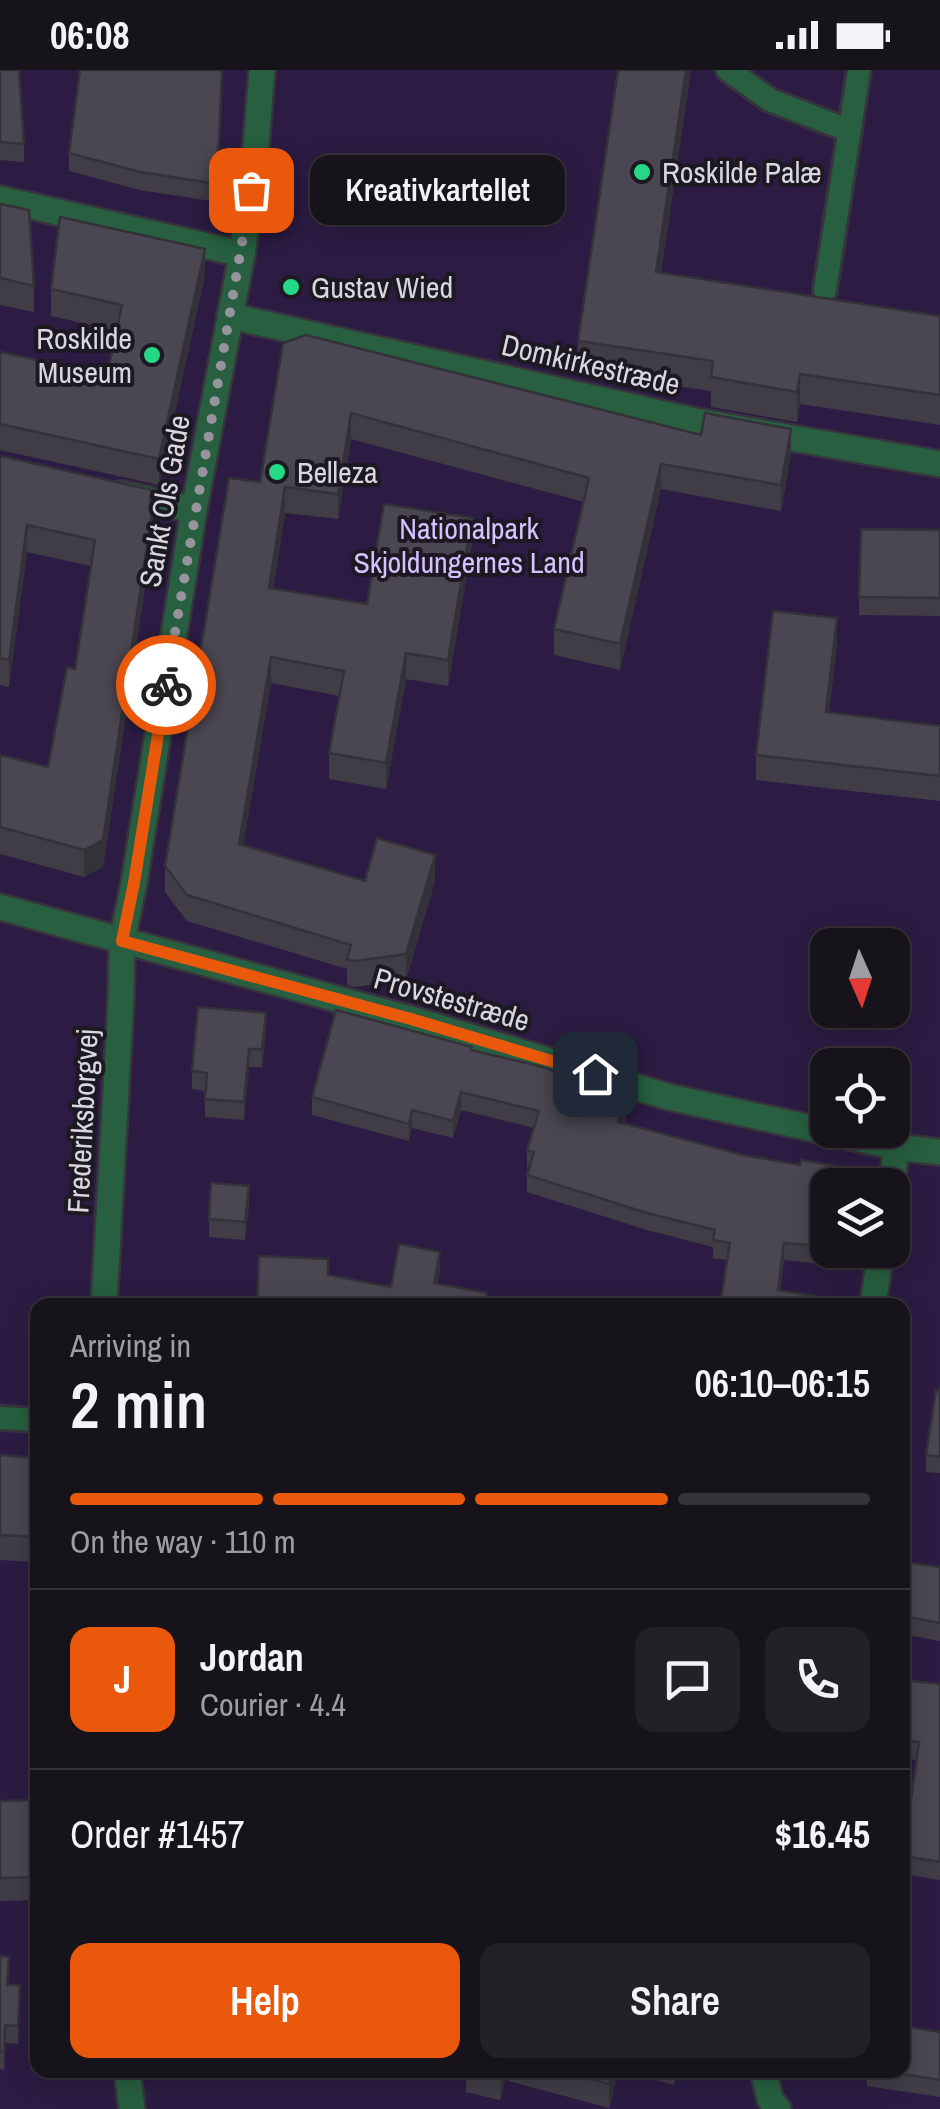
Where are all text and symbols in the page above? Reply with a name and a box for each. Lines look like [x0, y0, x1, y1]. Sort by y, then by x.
text: 06:08 [50, 10, 130, 61]
pin [209, 148, 294, 233]
place label: Roskilde Palæ [662, 152, 822, 192]
callout: Kreativkartellet [311, 155, 566, 225]
marker: Roskilde Palæ [631, 161, 653, 183]
icon: bag [224, 163, 279, 218]
text: Kreativkartellet [345, 168, 530, 211]
place label: Gustav Wied [311, 267, 453, 307]
marker: Gustav Wied [280, 276, 302, 298]
place label: Roskilde Museum [36, 318, 132, 392]
street label: Domkirkestræde [498, 324, 684, 404]
marker: Roskilde Museum [141, 344, 163, 366]
street label: Sankt Ols Gade [129, 412, 199, 590]
place label: Belleza [297, 452, 378, 492]
marker: Belleza [266, 461, 288, 483]
park label: Nationalpark Skjoldungernes Land [353, 508, 585, 582]
courier [116, 635, 216, 735]
icon: bike [139, 658, 194, 713]
north arrow [810, 928, 910, 1028]
map controls [810, 928, 910, 1268]
street label: Provstestræde [370, 958, 534, 1040]
street label: Frederiksborgvej [57, 1028, 107, 1214]
pin [553, 1032, 638, 1117]
icon: home [568, 1047, 623, 1102]
button: locate [810, 1048, 910, 1148]
button: layers [810, 1168, 910, 1268]
text: Arriving in [70, 1324, 191, 1367]
text: 06:10–06:15 [694, 1358, 870, 1409]
text: 2 min [70, 1361, 207, 1448]
text: On the way · 110 m [70, 1520, 296, 1563]
button: chat [635, 1627, 740, 1732]
button: phone [765, 1627, 870, 1732]
text: Jordan [200, 1632, 304, 1683]
text: J [114, 1654, 131, 1705]
text: Courier · 4.4 [200, 1683, 346, 1726]
text: Order #1457 [70, 1809, 245, 1860]
text: $16.45 [775, 1809, 870, 1860]
button: Help [70, 1943, 460, 2058]
button: Share [480, 1943, 870, 2058]

